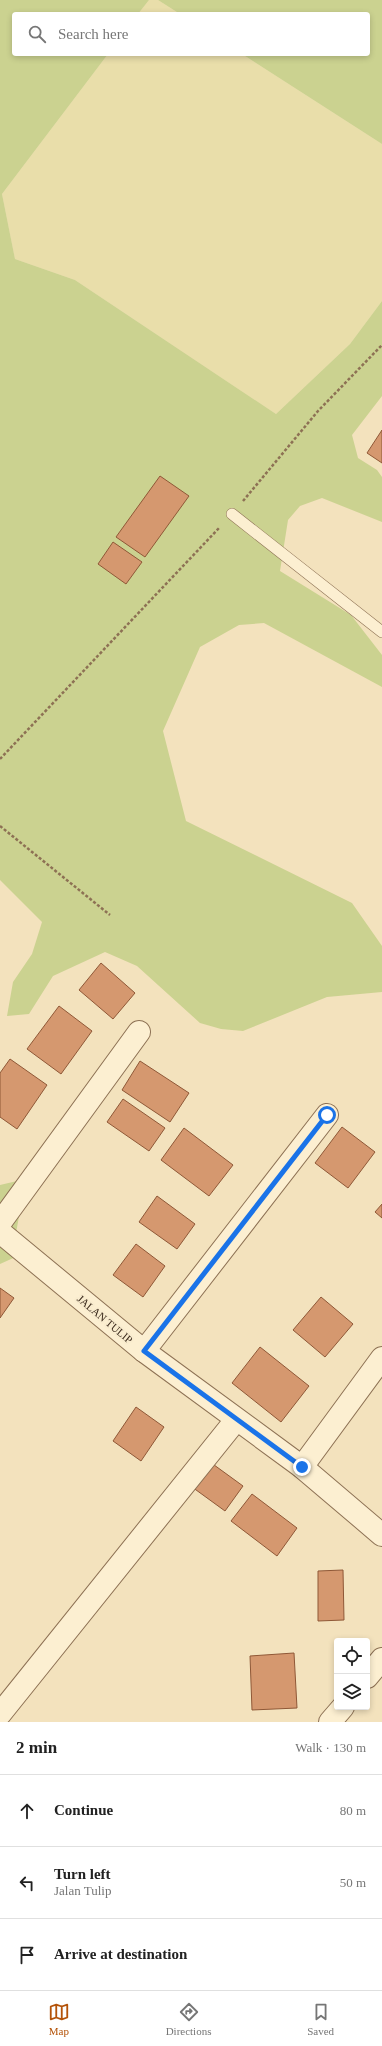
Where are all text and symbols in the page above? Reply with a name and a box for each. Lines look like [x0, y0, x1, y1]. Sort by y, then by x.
search box [12, 12, 370, 56]
icon: search [26, 23, 48, 45]
text: Search here [58, 26, 128, 42]
route start [318, 1106, 336, 1124]
street label: JALAN TULIP [75, 1292, 135, 1346]
route end [293, 1458, 311, 1476]
map controls [334, 1638, 370, 1710]
button: locate [334, 1638, 370, 1674]
button: layers [334, 1674, 370, 1710]
text: 2 min [16, 1738, 57, 1757]
text: Walk · 130 m [295, 1740, 366, 1755]
icon: ahead [16, 1800, 38, 1822]
text: Continue [54, 1802, 113, 1818]
text: 80 m [340, 1803, 366, 1818]
text: Turn left [54, 1866, 111, 1882]
icon: left [16, 1872, 38, 1894]
text: 50 m [340, 1875, 366, 1890]
text: Jalan Tulip [54, 1883, 111, 1898]
icon: arrive [16, 1944, 38, 1966]
text: Arrive at destination [54, 1946, 187, 1962]
tab: Map [48, 2001, 70, 2037]
tab: Directions [166, 2001, 211, 2037]
tab: Saved [307, 2001, 334, 2037]

